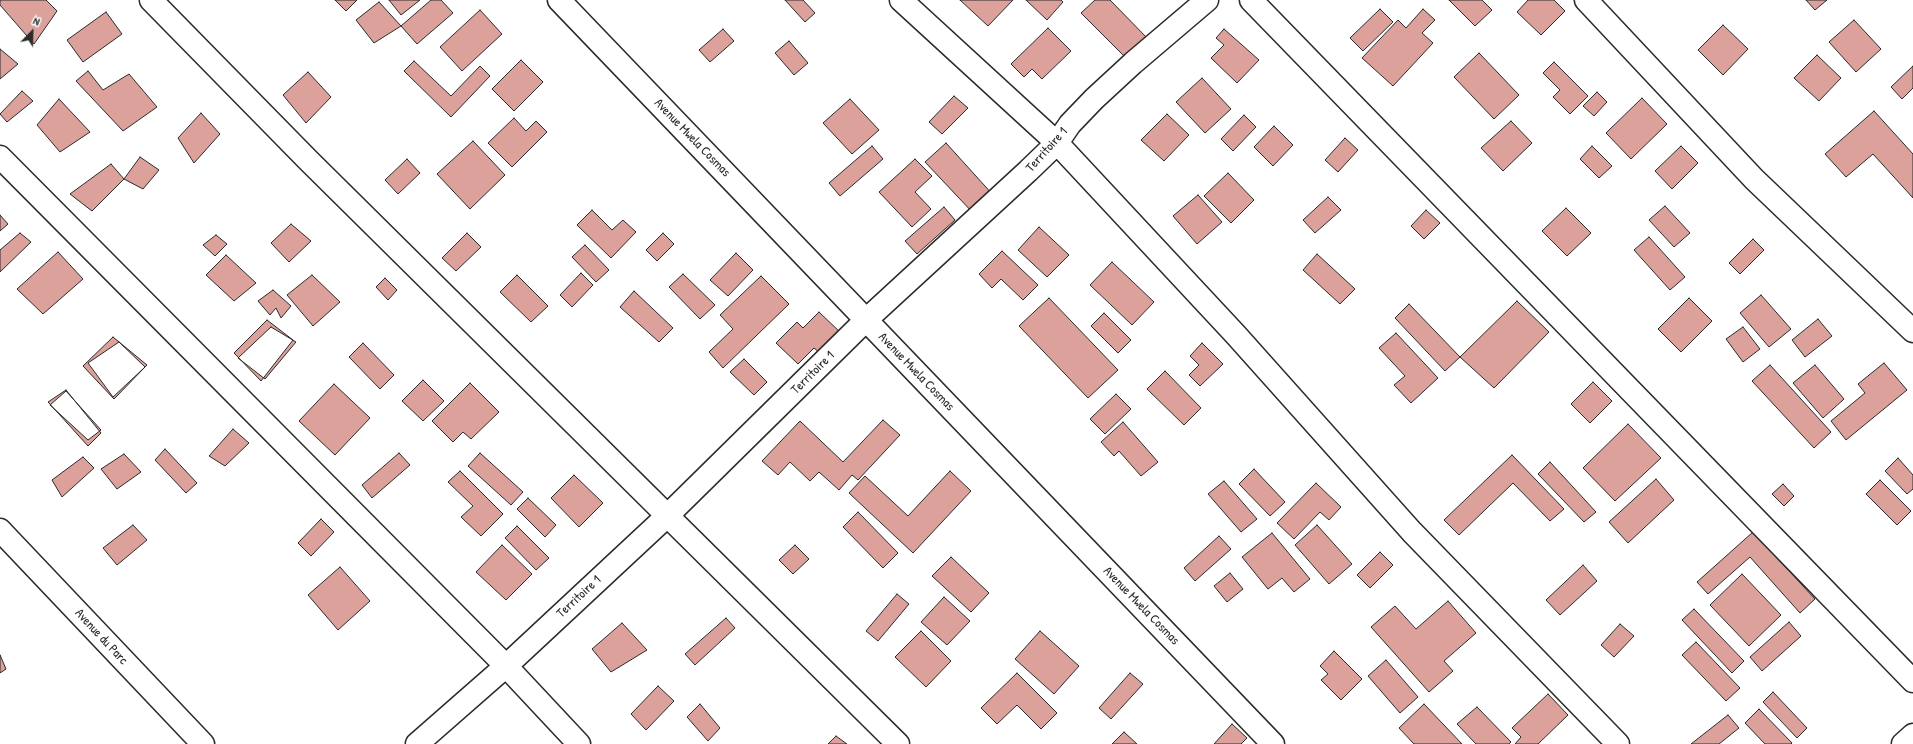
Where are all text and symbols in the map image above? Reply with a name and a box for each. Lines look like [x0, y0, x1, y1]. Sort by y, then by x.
north arrow [12, 12, 52, 52]
text: N [31, 13, 42, 29]
street label: Avenue Mwela Cosmas [651, 96, 733, 180]
street label: Territoire 1 [1023, 124, 1071, 176]
street label: Avenue Mwela Cosmas [875, 330, 957, 414]
street label: Territoire 1 [788, 348, 838, 398]
street label: Avenue Mwela Cosmas [1100, 564, 1182, 648]
street label: Territoire 1 [554, 573, 604, 621]
street label: Avenue du Parc [71, 606, 131, 668]

